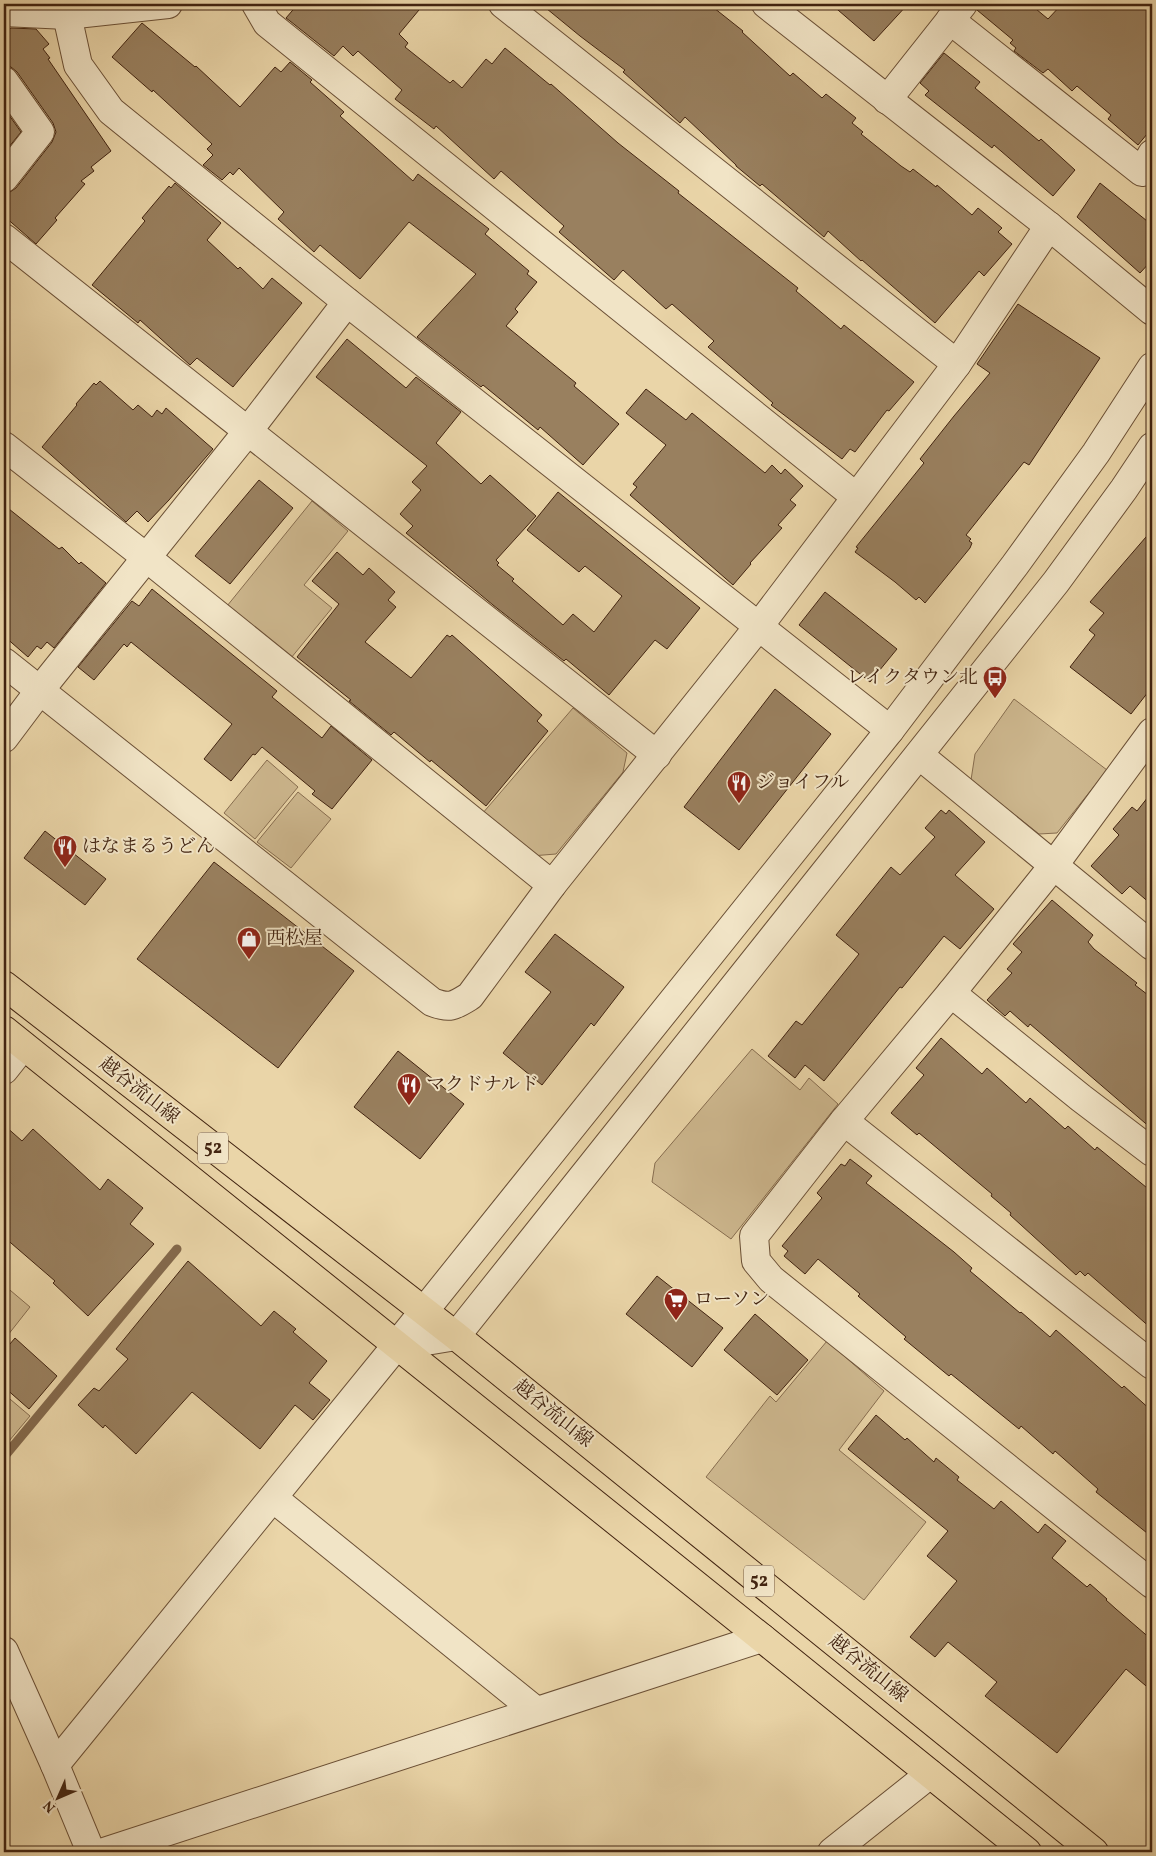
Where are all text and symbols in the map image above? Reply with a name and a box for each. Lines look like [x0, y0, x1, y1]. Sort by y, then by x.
place label: レイクタウン北 [847, 665, 978, 691]
bus stop icon: レイクタウン北 [982, 665, 1008, 699]
restaurant icon: ジョイフル [726, 770, 752, 804]
place label: ジョイフル [756, 770, 849, 796]
restaurant icon: はなまるうどん [52, 834, 78, 868]
place label: はなまるうどん [82, 834, 215, 860]
shop icon: 西松屋 [236, 926, 262, 960]
place label: 西松屋 [266, 926, 323, 952]
street label: 越谷流山線 [94, 1052, 184, 1130]
restaurant icon: マクドナルド [396, 1072, 422, 1106]
place label: マクドナルド [426, 1072, 539, 1098]
road number: 52 [198, 1132, 228, 1164]
supermarket icon: ローソン [663, 1287, 689, 1321]
place label: ローソン [694, 1287, 769, 1313]
street label: 越谷流山線 [508, 1374, 598, 1454]
road number: 52 [744, 1565, 774, 1596]
street label: 越谷流山線 [823, 1629, 913, 1709]
north arrow [32, 1774, 82, 1824]
text: N [40, 1796, 60, 1816]

